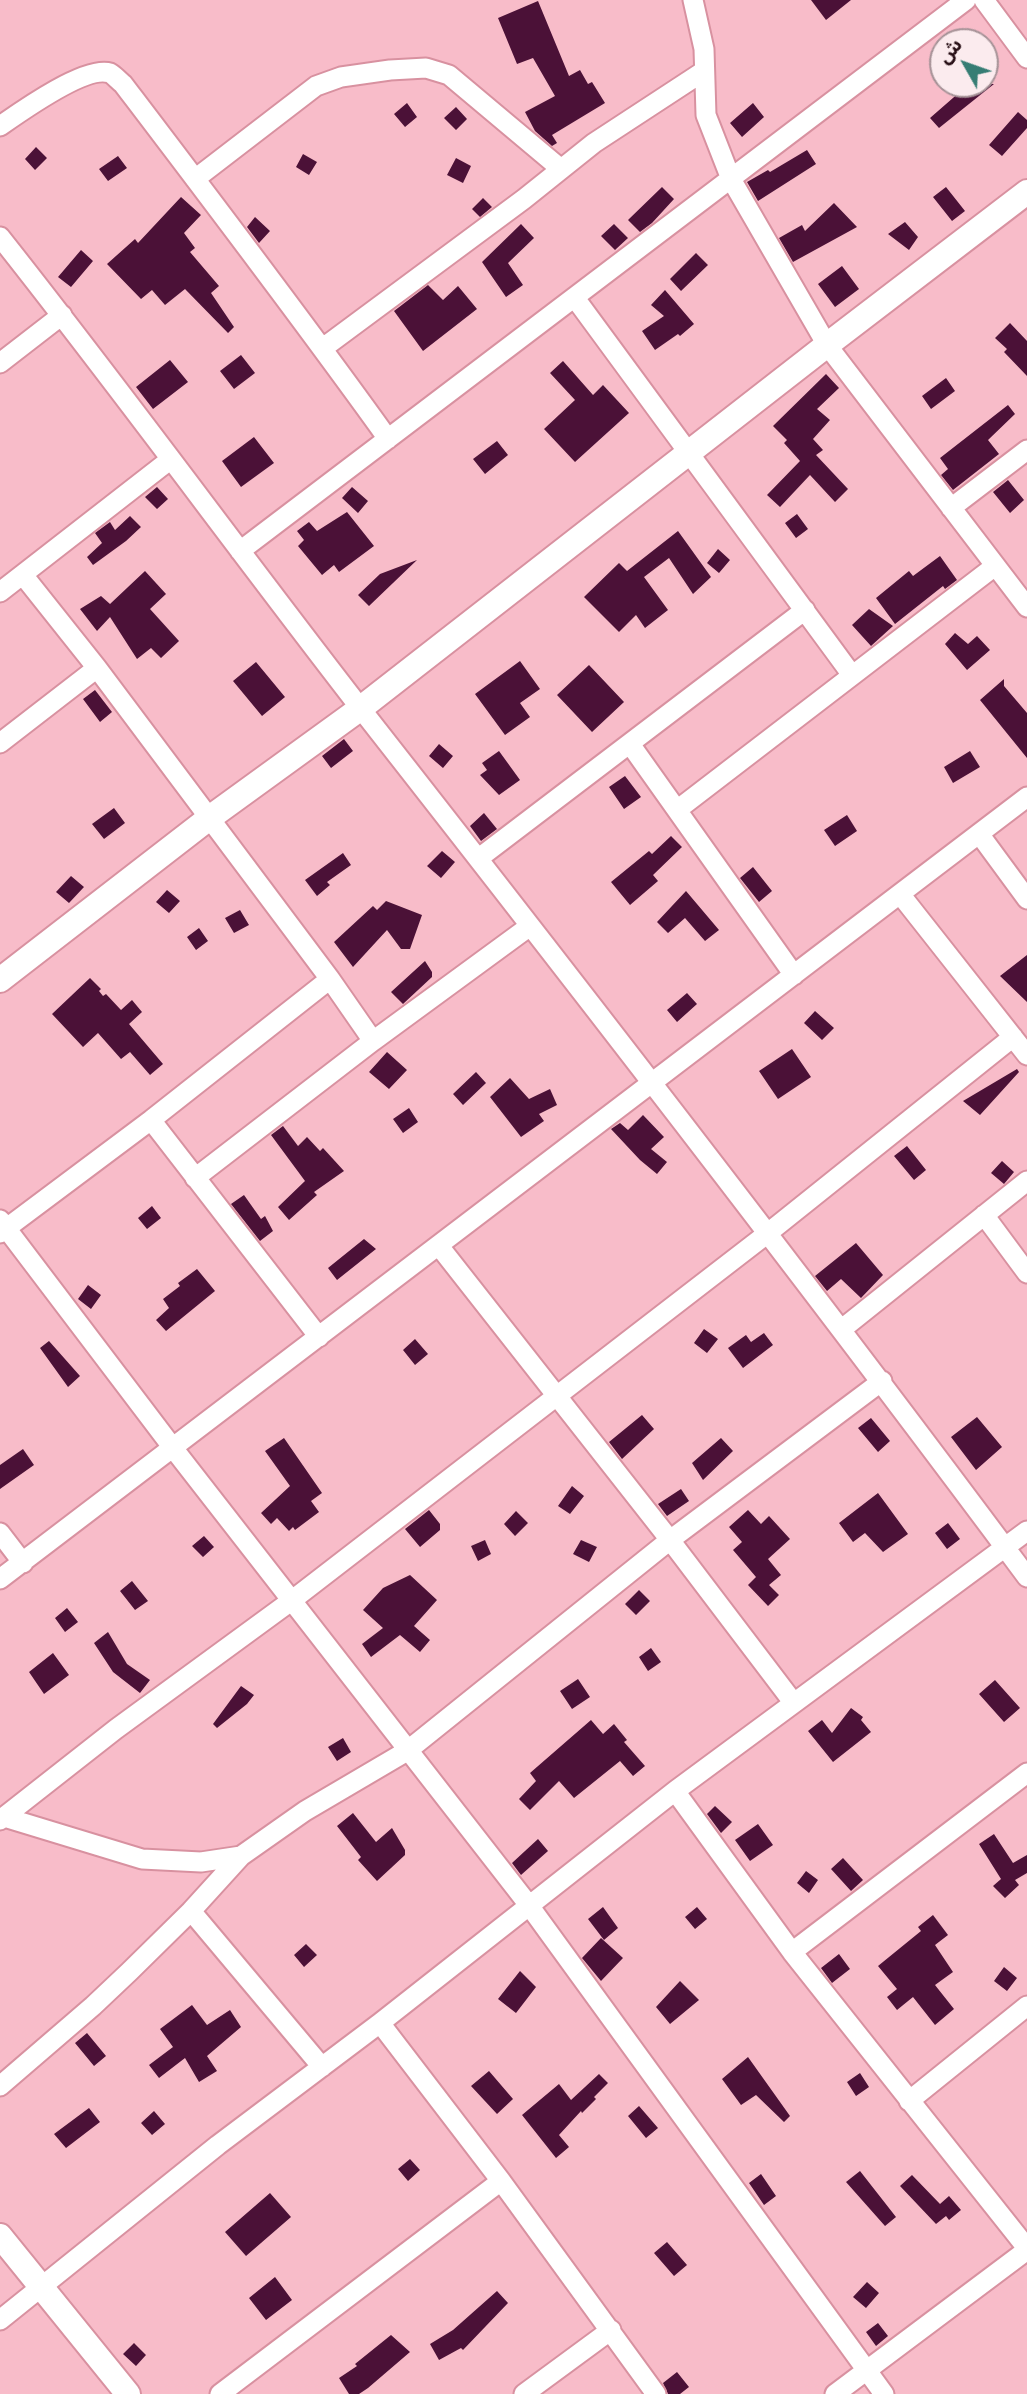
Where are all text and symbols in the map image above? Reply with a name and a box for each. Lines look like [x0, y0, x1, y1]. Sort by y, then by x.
north arrow [929, 28, 999, 98]
text: ش [931, 32, 968, 69]

